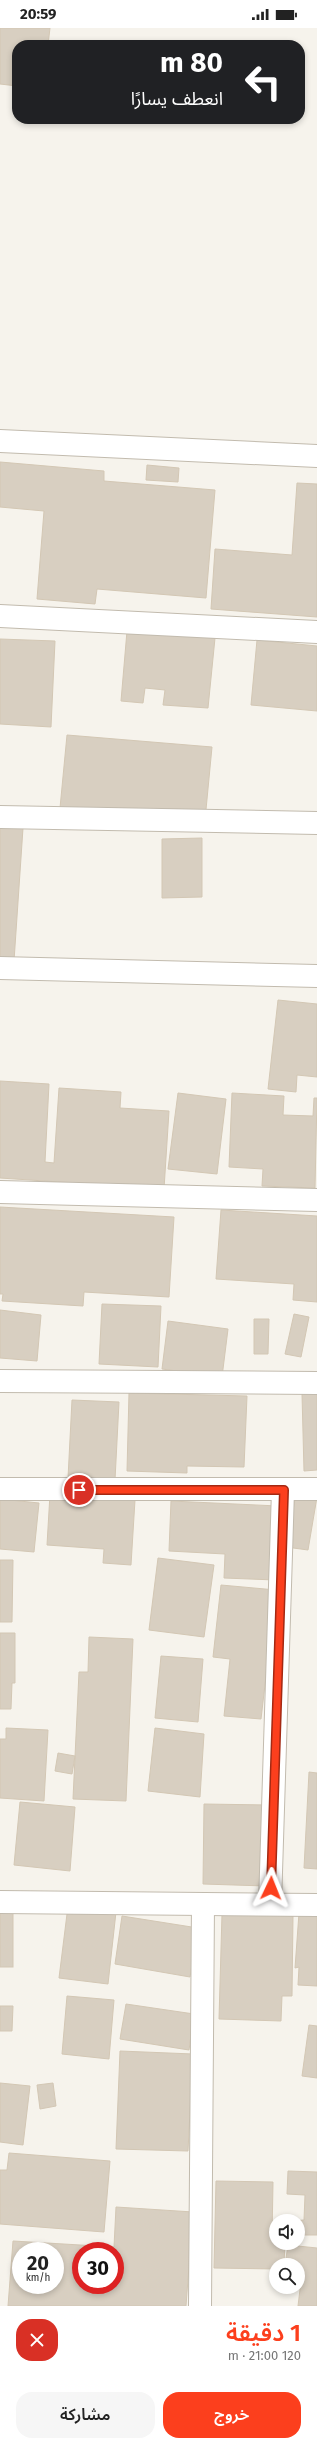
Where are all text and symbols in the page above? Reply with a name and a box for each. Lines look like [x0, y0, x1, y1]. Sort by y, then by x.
text: 20:59 [20, 5, 56, 23]
text: 80 m [160, 46, 223, 79]
icon: left [237, 56, 289, 108]
text: انعطف يسارًا [131, 88, 223, 110]
pin [62, 1473, 96, 1507]
icon: arrive [68, 1479, 90, 1501]
position arrow [250, 1867, 292, 1909]
map controls [269, 2214, 305, 2294]
button: sound [269, 2214, 305, 2250]
speed limit sign: 30 [72, 2242, 124, 2294]
text: 20 [27, 2251, 49, 2275]
button: search [269, 2258, 305, 2294]
text: km/h [26, 2272, 50, 2284]
button: close [16, 2319, 58, 2361]
text: 1 دقيقة [226, 2319, 301, 2347]
text: 120 m · 21:00 [228, 2348, 301, 2363]
button: مشاركة [16, 2392, 155, 2438]
button: خروج [163, 2392, 301, 2438]

